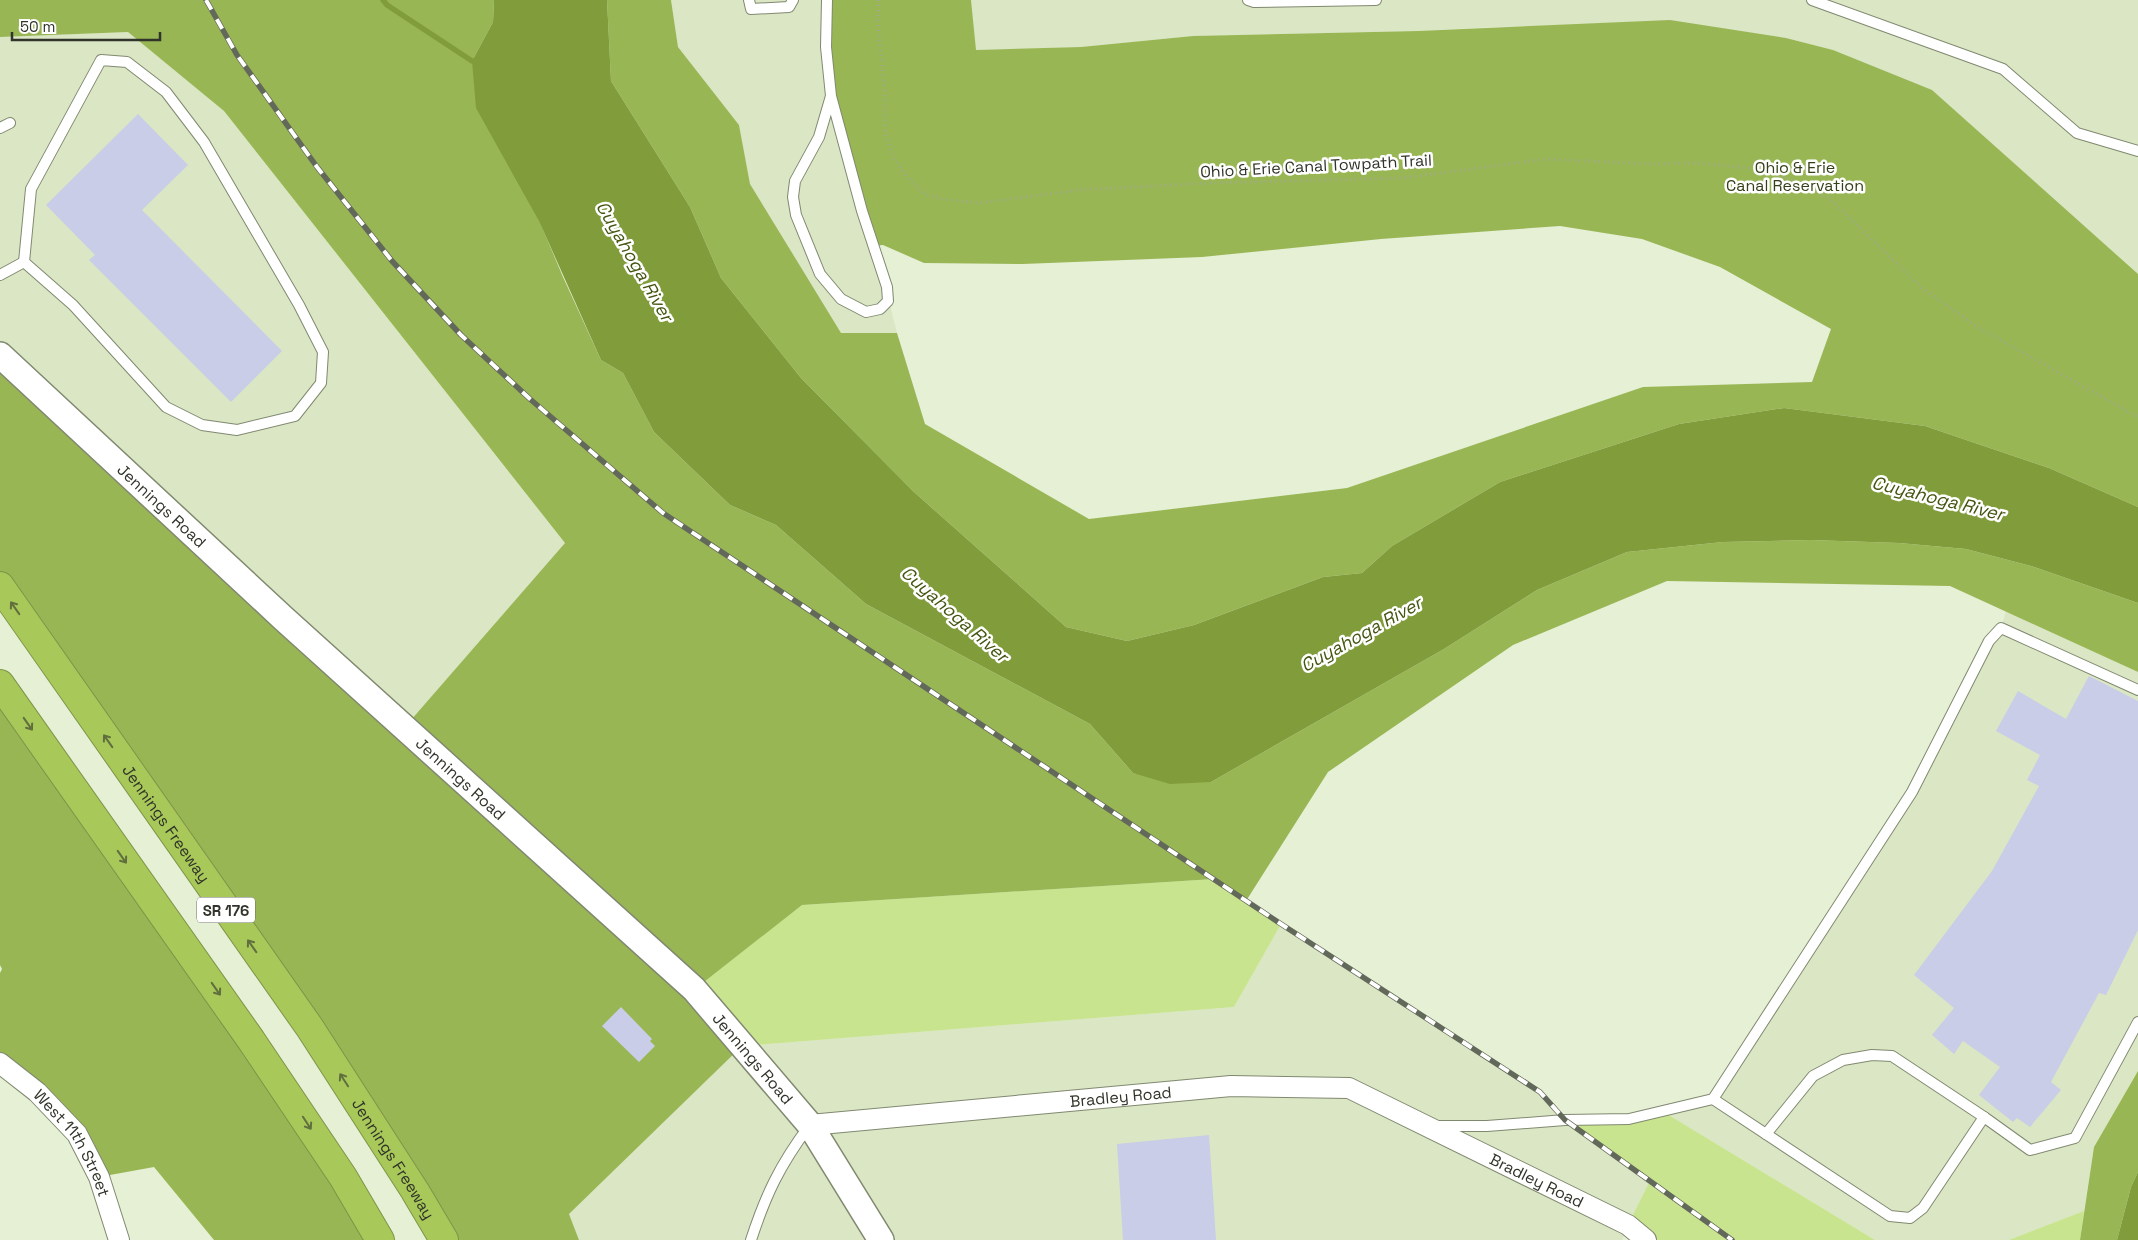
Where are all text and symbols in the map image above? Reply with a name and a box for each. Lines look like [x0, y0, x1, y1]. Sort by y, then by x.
scale bar [12, 10, 160, 42]
text: 50 m [20, 17, 55, 36]
street label: Ohio & Erie Canal Towpath Trail [1200, 149, 1432, 183]
park label: Ohio & Erie Canal Reservation [1726, 157, 1864, 196]
water label: Cuyahoga River [591, 197, 680, 327]
street label: Jennings Road [113, 459, 211, 552]
water label: Cuyahoga River [1870, 470, 2009, 526]
water label: Cuyahoga River [896, 561, 1015, 668]
water label: Cuyahoga River [1296, 590, 1428, 677]
one-way arrow [10, 601, 20, 615]
one-way arrow [23, 717, 33, 731]
street label: Jennings Road [412, 733, 510, 825]
one-way arrow [103, 735, 113, 749]
street label: Jennings Freeway [118, 760, 215, 887]
one-way arrow [117, 849, 127, 863]
road number: SR 176 [197, 898, 255, 922]
one-way arrow [247, 939, 257, 953]
one-way arrow [210, 982, 221, 995]
street label: Jennings Road [708, 1008, 798, 1108]
one-way arrow [338, 1073, 349, 1087]
street label: Bradley Road [1069, 1081, 1173, 1111]
street label: West 11th Street [29, 1085, 115, 1199]
street label: Jennings Freeway [347, 1094, 440, 1223]
one-way arrow [302, 1116, 312, 1130]
street label: Bradley Road [1486, 1148, 1587, 1212]

